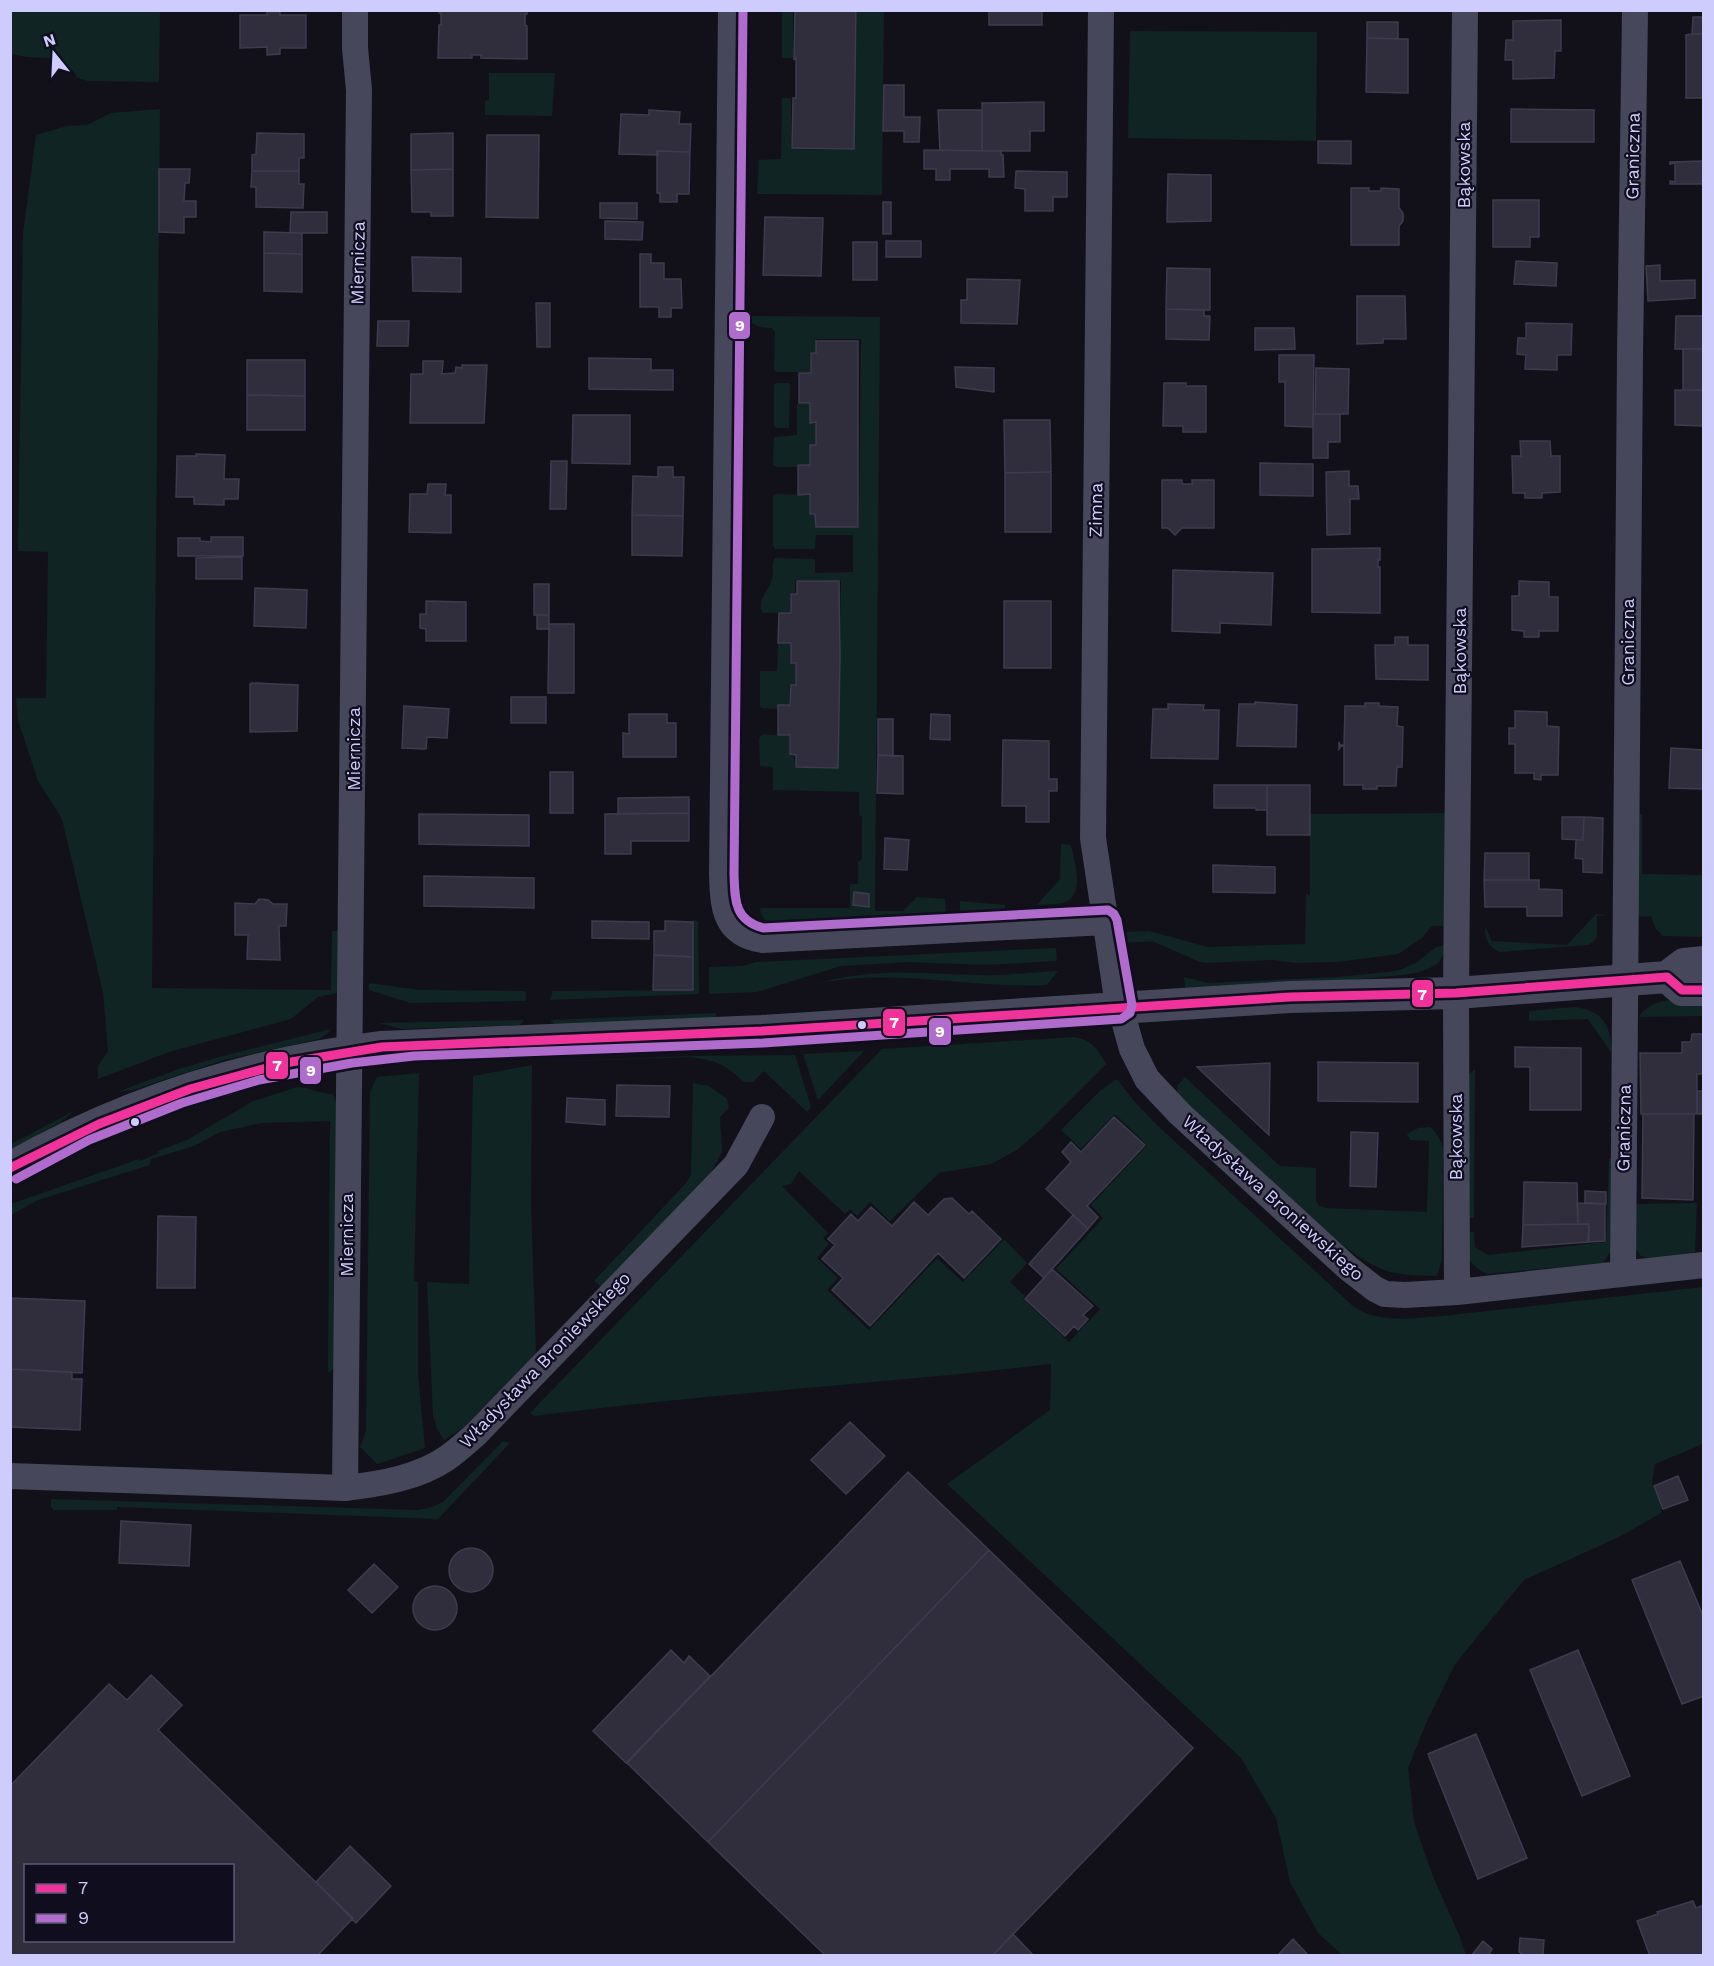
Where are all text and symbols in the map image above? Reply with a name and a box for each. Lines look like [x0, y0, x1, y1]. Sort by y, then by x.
north arrow [24, 24, 84, 84]
text: N [41, 29, 58, 51]
street label: Graniczna [1621, 112, 1644, 200]
street label: Bąkowska [1453, 122, 1474, 208]
street label: Miernicza [346, 221, 369, 305]
line badge: 9 [728, 311, 751, 340]
text: 9 [735, 316, 745, 335]
street label: Zimna [1085, 482, 1106, 537]
street label: Graniczna [1617, 598, 1638, 686]
street label: Bąkowska [1449, 608, 1470, 694]
street label: Miernicza [343, 707, 364, 791]
line badge: 7 [1411, 979, 1434, 1008]
text: 7 [1417, 985, 1427, 1004]
line badge: 7 [882, 1008, 906, 1037]
text: 7 [889, 1013, 899, 1032]
line badge: 9 [928, 1017, 952, 1046]
unlabelled marker [856, 1019, 868, 1031]
text: 9 [935, 1022, 945, 1041]
line badge: 7 [265, 1051, 289, 1080]
text: 7 [272, 1056, 282, 1075]
line badge: 9 [299, 1056, 322, 1085]
text: 9 [306, 1061, 316, 1080]
street label: Graniczna [1612, 1084, 1635, 1172]
street label: Bąkowska [1445, 1094, 1466, 1180]
street label: Władysława Broniewskiego [1178, 1111, 1368, 1285]
unlabelled marker [129, 1116, 141, 1128]
street label: Miernicza [336, 1193, 357, 1277]
street label: Władysława Broniewskiego [455, 1267, 634, 1452]
legend [24, 1864, 234, 1942]
text: 7 [78, 1877, 88, 1898]
text: 9 [78, 1907, 89, 1928]

